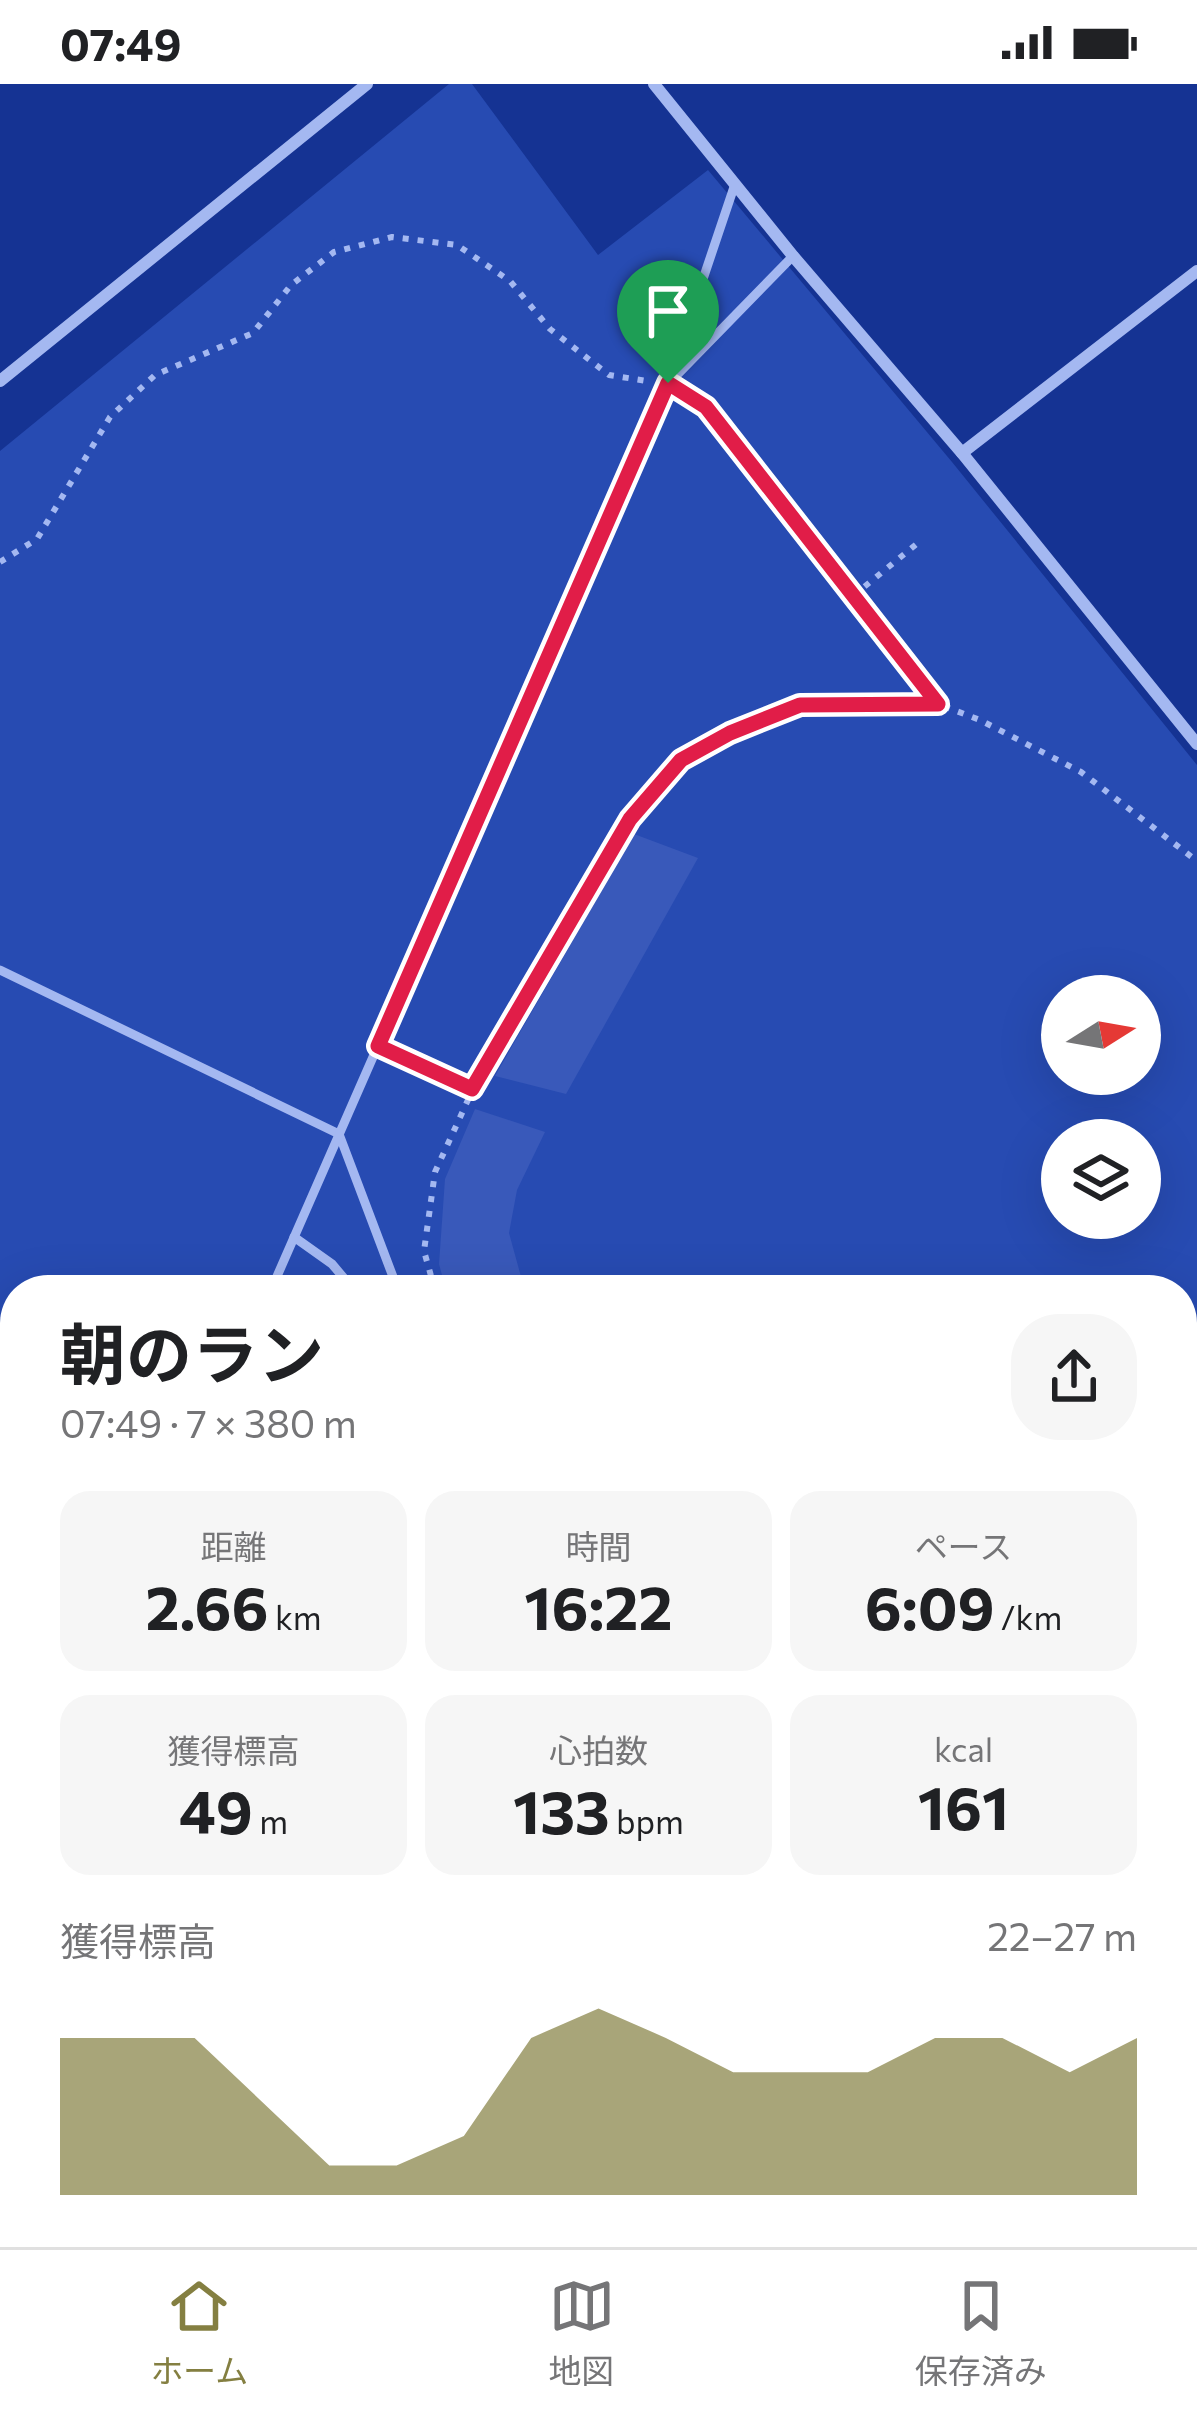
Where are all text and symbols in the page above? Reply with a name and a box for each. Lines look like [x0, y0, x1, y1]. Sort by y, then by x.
text: 07:49 [60, 15, 182, 70]
pin [617, 260, 719, 383]
icon: arrive [635, 278, 701, 344]
north arrow [1041, 975, 1161, 1095]
map controls [1041, 975, 1161, 1239]
button: layers [1041, 1119, 1161, 1239]
text: 朝のラン [60, 1312, 324, 1393]
button: share [1011, 1314, 1137, 1440]
text: 07:49 · 7 × 380 m [60, 1398, 357, 1446]
text: 距離 [201, 1525, 267, 1566]
text: 時間 [566, 1525, 632, 1566]
text: ペース [915, 1525, 1012, 1566]
text: 2.66 [145, 1569, 269, 1642]
text: 16:22 [524, 1569, 673, 1642]
text: 6:09 [865, 1569, 995, 1642]
text: km [269, 1596, 322, 1637]
text: /km [995, 1596, 1062, 1637]
text: kcal [934, 1728, 993, 1769]
text: 獲得標高 [168, 1729, 300, 1770]
text: 心拍数 [549, 1729, 648, 1770]
text: 161 [918, 1769, 1009, 1842]
text: 49 [179, 1773, 253, 1846]
text: 133 [513, 1773, 610, 1846]
text: m [253, 1800, 288, 1841]
text: bpm [610, 1800, 684, 1841]
text: 22–27 m [987, 1911, 1137, 1959]
text: 獲得標高 [60, 1916, 216, 1964]
tab: ホーム [150, 2273, 248, 2393]
tab: 地図 [549, 2273, 615, 2393]
tab: 保存済み [915, 2273, 1047, 2393]

